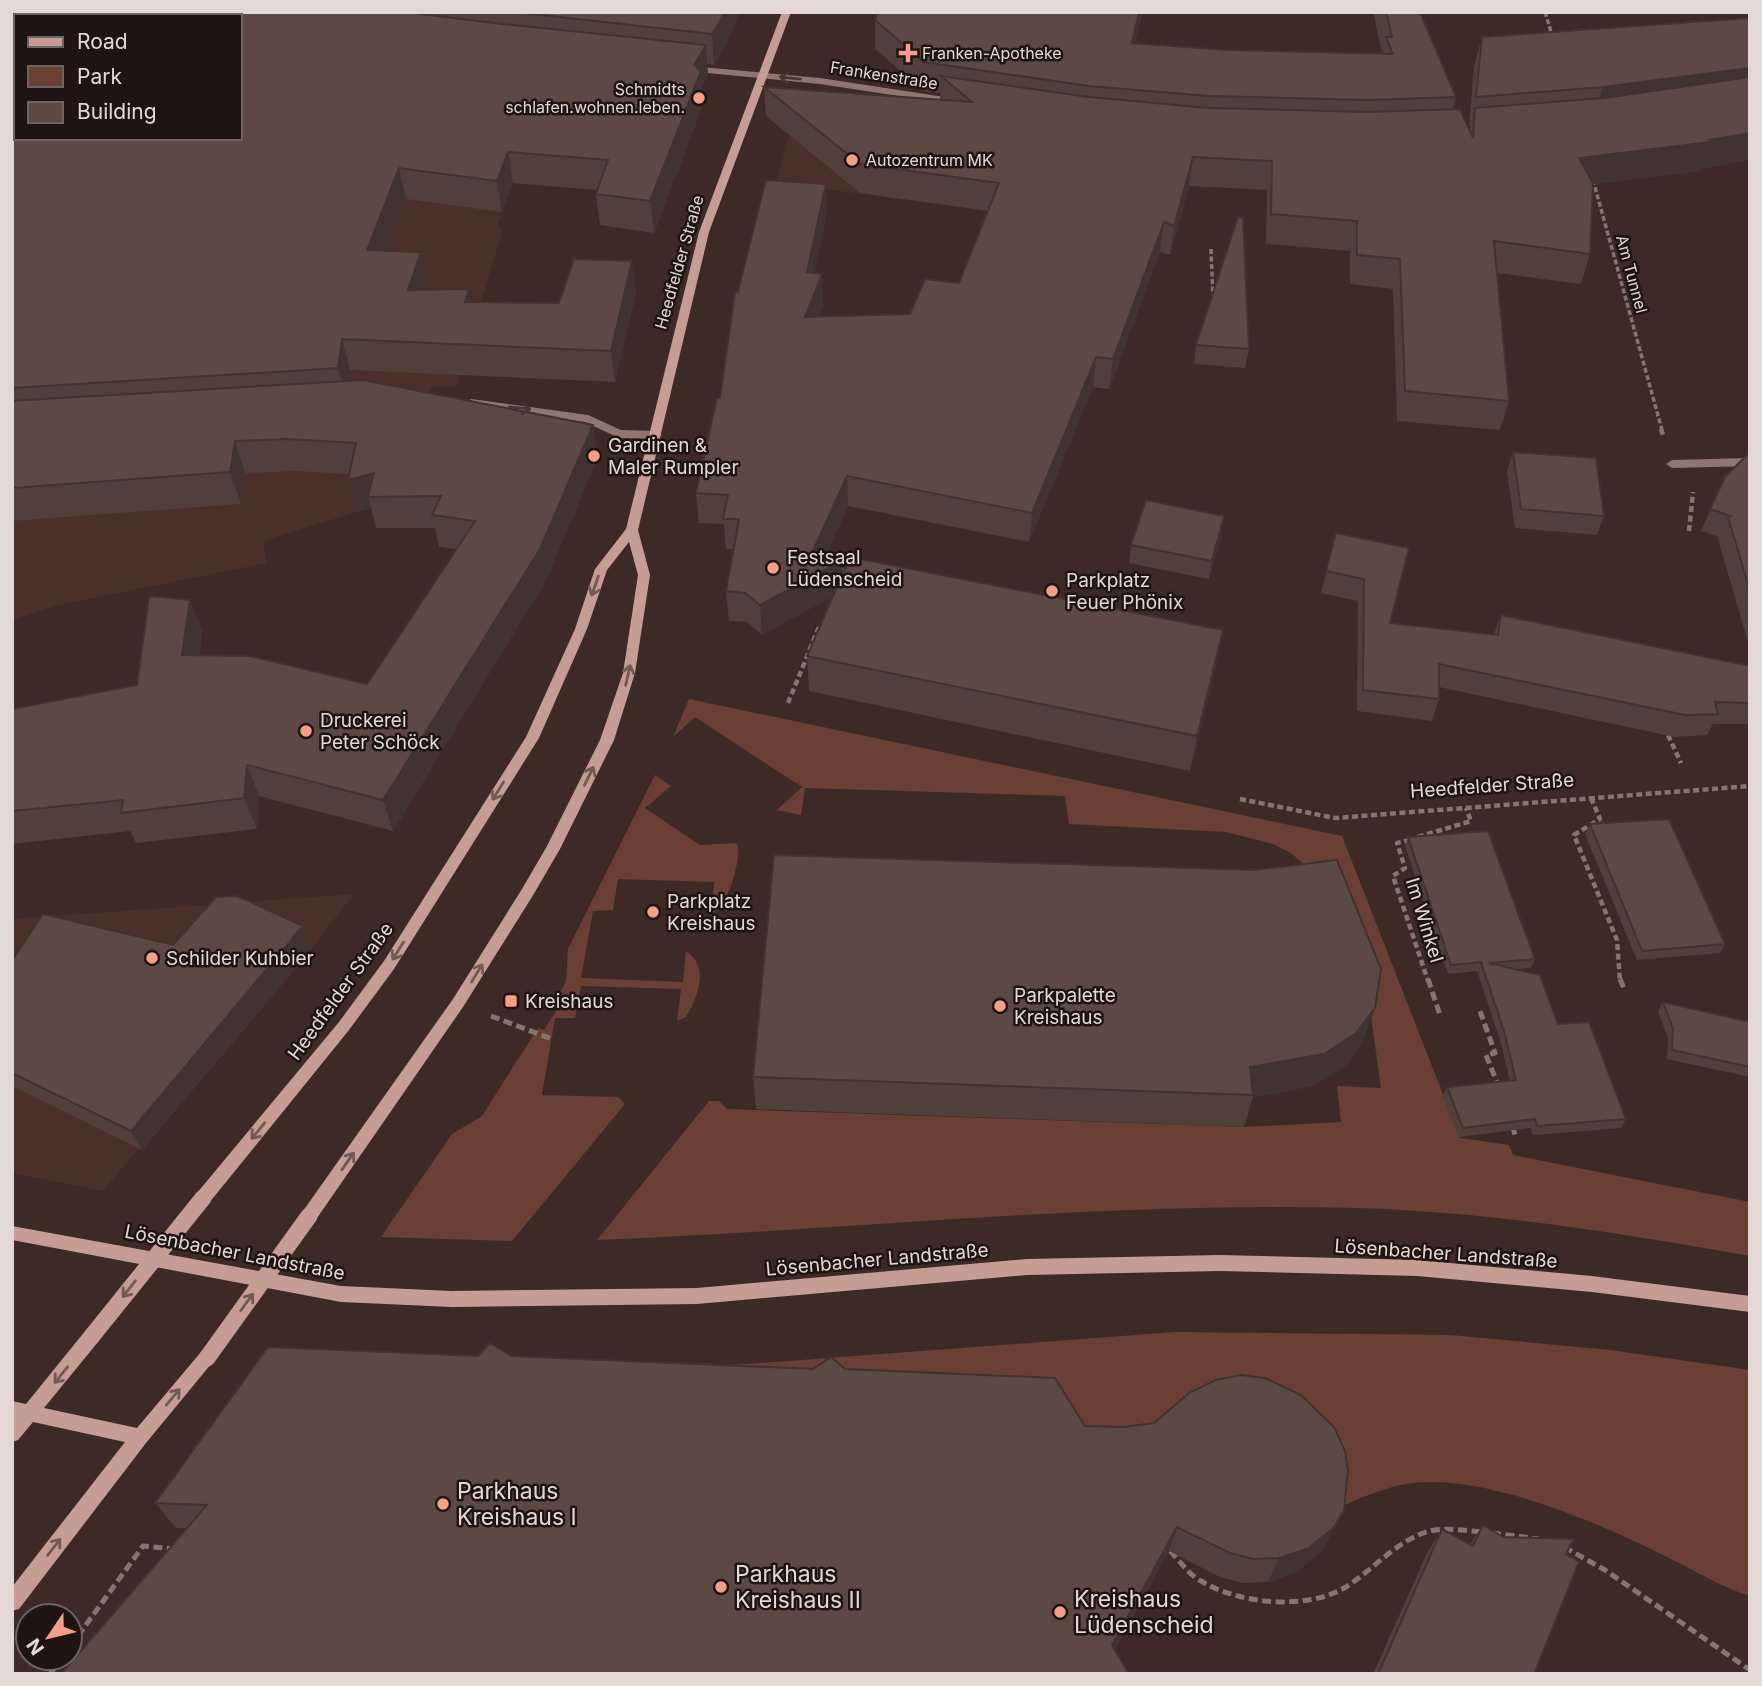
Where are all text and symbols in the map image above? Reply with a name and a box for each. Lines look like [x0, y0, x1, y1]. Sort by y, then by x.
legend [14, 14, 242, 140]
text: Road [77, 29, 128, 54]
place label: Franken-Apotheke [922, 43, 1062, 63]
marker: Franken-Apotheke [900, 45, 916, 61]
street label: Frankenstraße [829, 57, 939, 93]
text: Park [77, 64, 122, 89]
one-way arrow [779, 72, 801, 85]
place label: Schmidts schlafen.wohnen.leben. [505, 79, 685, 117]
marker: Schmidts schlafen.wohnen.leben. [691, 90, 707, 106]
text: Building [77, 99, 157, 124]
place label: Autozentrum MK [866, 150, 993, 170]
marker: Autozentrum MK [844, 152, 860, 168]
street label: Heedfelder Straße [650, 193, 708, 331]
street label: Am Tunnel [1612, 233, 1652, 315]
one-way arrow [509, 402, 531, 415]
place label: Gardinen & Maler Rumpler [608, 434, 739, 479]
marker: Gardinen & Maler Rumpler [586, 448, 602, 464]
place label: Festsaal Lüdenscheid [787, 546, 902, 591]
marker: Festsaal Lüdenscheid [765, 560, 781, 576]
place label: Parkplatz Feuer Phönix [1066, 569, 1183, 614]
one-way arrow [588, 575, 600, 597]
marker: Parkplatz Feuer Phönix [1044, 583, 1060, 599]
one-way arrow [621, 664, 635, 687]
place label: Druckerei Peter Schöck [320, 709, 440, 754]
marker: Druckerei Peter Schöck [298, 723, 314, 739]
one-way arrow [583, 766, 597, 787]
street label: Heedfelder Straße [1409, 768, 1575, 803]
one-way arrow [491, 781, 505, 801]
street label: Im Winkel [1401, 875, 1448, 965]
place label: Parkplatz Kreishaus [667, 890, 755, 935]
marker: Parkplatz Kreishaus [645, 904, 661, 920]
street label: Heedfelder Straße [283, 918, 398, 1065]
one-way arrow [390, 941, 404, 961]
place label: Schilder Kuhbier [166, 947, 314, 970]
marker: Schilder Kuhbier [144, 950, 160, 966]
one-way arrow [469, 964, 484, 983]
place label: Parkpalette Kreishaus [1014, 984, 1116, 1029]
place label: Kreishaus [525, 990, 613, 1013]
marker: Kreishaus [503, 993, 519, 1009]
marker: Parkpalette Kreishaus [992, 998, 1008, 1014]
one-way arrow [250, 1121, 266, 1139]
one-way arrow [341, 1152, 355, 1171]
street label: Lösenbacher Landstraße [123, 1220, 347, 1285]
street label: Lösenbacher Landstraße [1334, 1234, 1558, 1273]
street label: Lösenbacher Landstraße [765, 1238, 989, 1281]
one-way arrow [122, 1279, 137, 1298]
one-way arrow [240, 1293, 254, 1312]
one-way arrow [53, 1365, 69, 1383]
one-way arrow [165, 1389, 181, 1407]
place label: Parkhaus Kreishaus I [457, 1477, 577, 1531]
marker: Parkhaus Kreishaus I [435, 1496, 451, 1512]
one-way arrow [46, 1539, 61, 1557]
place label: Parkhaus Kreishaus II [735, 1560, 861, 1614]
marker: Parkhaus Kreishaus II [713, 1579, 729, 1595]
place label: Kreishaus Lüdenscheid [1074, 1585, 1214, 1639]
north arrow [14, 1602, 84, 1672]
marker: Kreishaus Lüdenscheid [1052, 1604, 1068, 1620]
text: N [22, 1634, 49, 1659]

